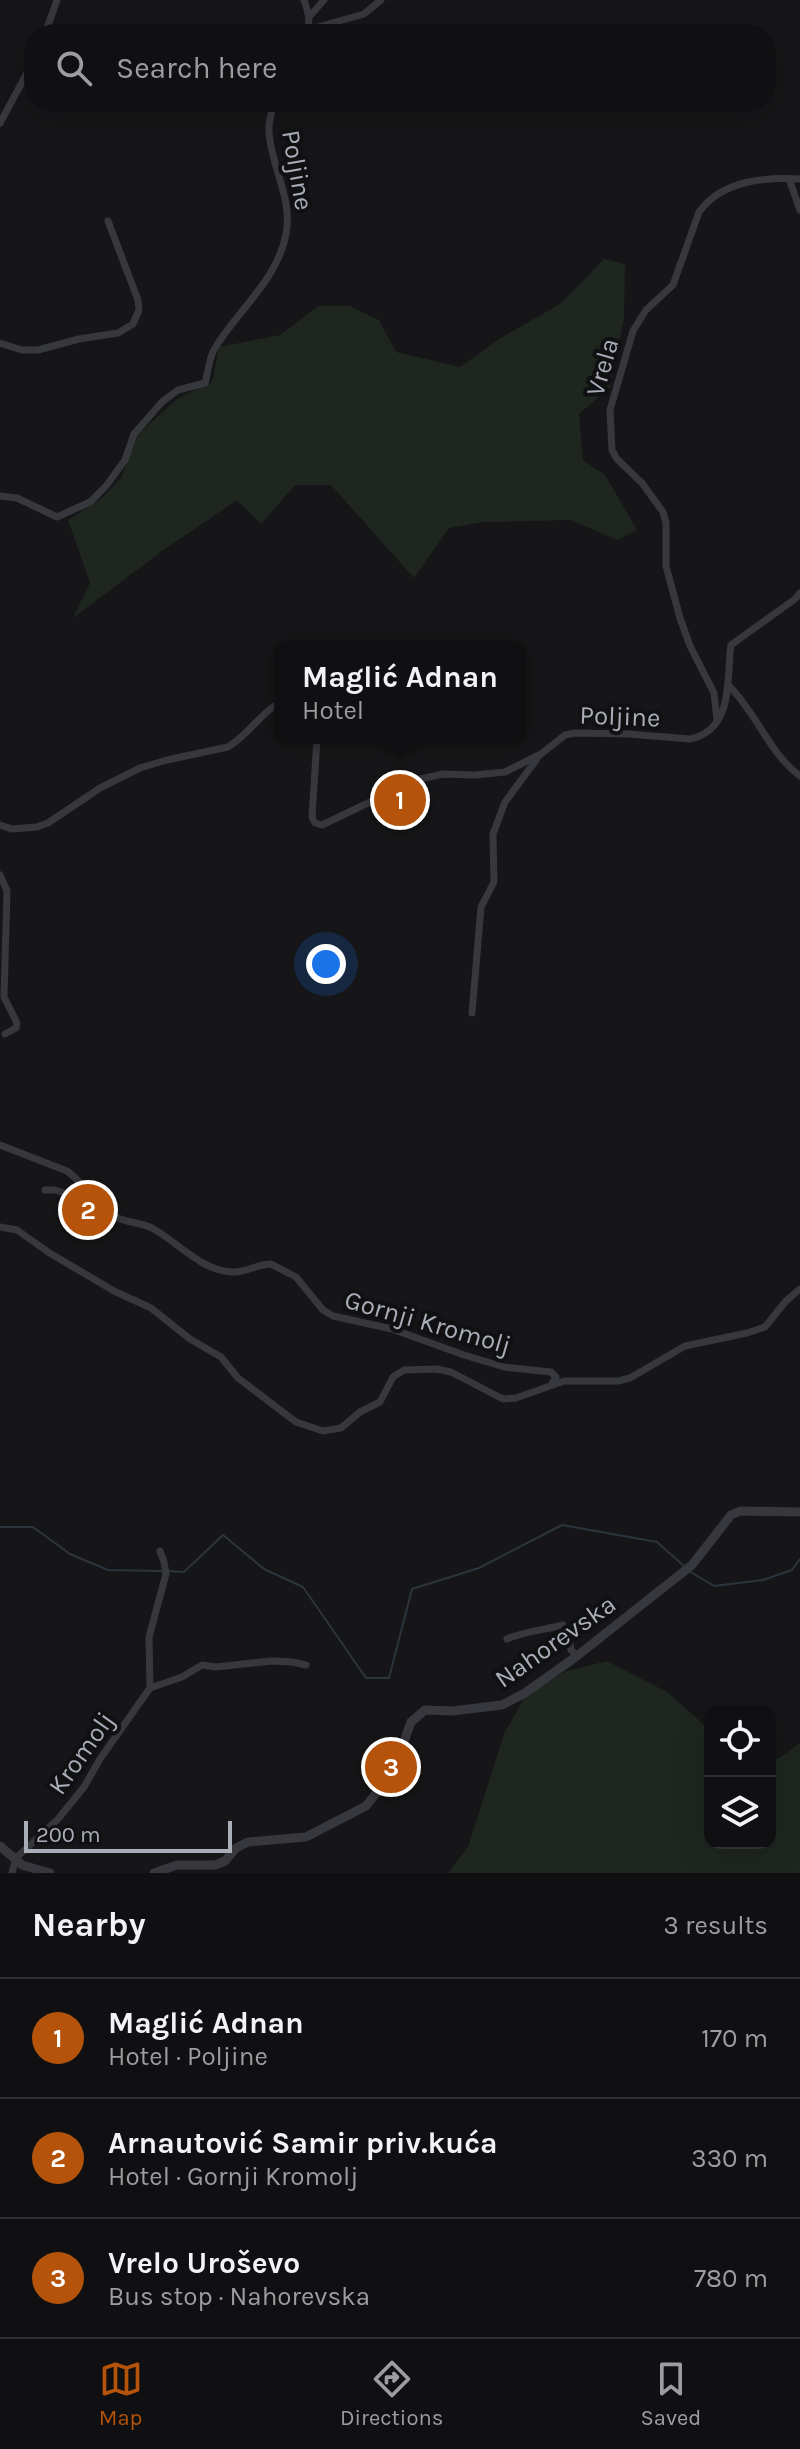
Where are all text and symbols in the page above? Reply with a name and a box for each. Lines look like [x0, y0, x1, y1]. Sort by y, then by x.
search box [24, 24, 776, 112]
icon: search [52, 46, 96, 90]
text: Search here [116, 50, 277, 86]
street label: Poljine [275, 128, 320, 213]
street label: Vrela [580, 335, 625, 400]
popup [274, 640, 526, 744]
text: Maglić Adnan [302, 659, 498, 695]
text: Hotel [302, 695, 364, 726]
street label: Poljine [579, 700, 661, 733]
pin: 1 [374, 770, 426, 830]
your location [306, 944, 346, 984]
pin: 2 [62, 1180, 114, 1240]
street label: Gornji Kromolj [341, 1284, 515, 1361]
street label: Nahorevska [489, 1588, 622, 1694]
map controls [704, 1705, 776, 1849]
button: locate [704, 1705, 776, 1777]
street label: Kromolj [42, 1706, 121, 1800]
pin: 3 [365, 1737, 417, 1797]
button: layers [704, 1777, 776, 1849]
scale bar [24, 1817, 232, 1853]
text: 200 m [36, 1822, 101, 1848]
text: Nearby [32, 1905, 146, 1945]
text: 3 results [664, 1910, 768, 1941]
text: Maglić Adnan [108, 2005, 304, 2041]
text: 1 [53, 2023, 63, 2054]
text: 170 m [701, 2023, 768, 2054]
text: Hotel · Poljine [108, 2041, 268, 2072]
text: Arnautović Samir priv.kuća [108, 2125, 498, 2161]
text: 2 [50, 2143, 66, 2174]
text: 330 m [691, 2143, 768, 2174]
text: Hotel · Gornji Kromolj [108, 2161, 358, 2192]
text: Vrelo Uroševo [108, 2245, 300, 2281]
text: 3 [50, 2263, 66, 2294]
text: 780 m [694, 2263, 768, 2294]
text: Bus stop · Nahorevska [108, 2281, 370, 2312]
tab: Map [99, 2357, 143, 2431]
tab: Directions [340, 2357, 443, 2431]
tab: Saved [641, 2357, 701, 2431]

